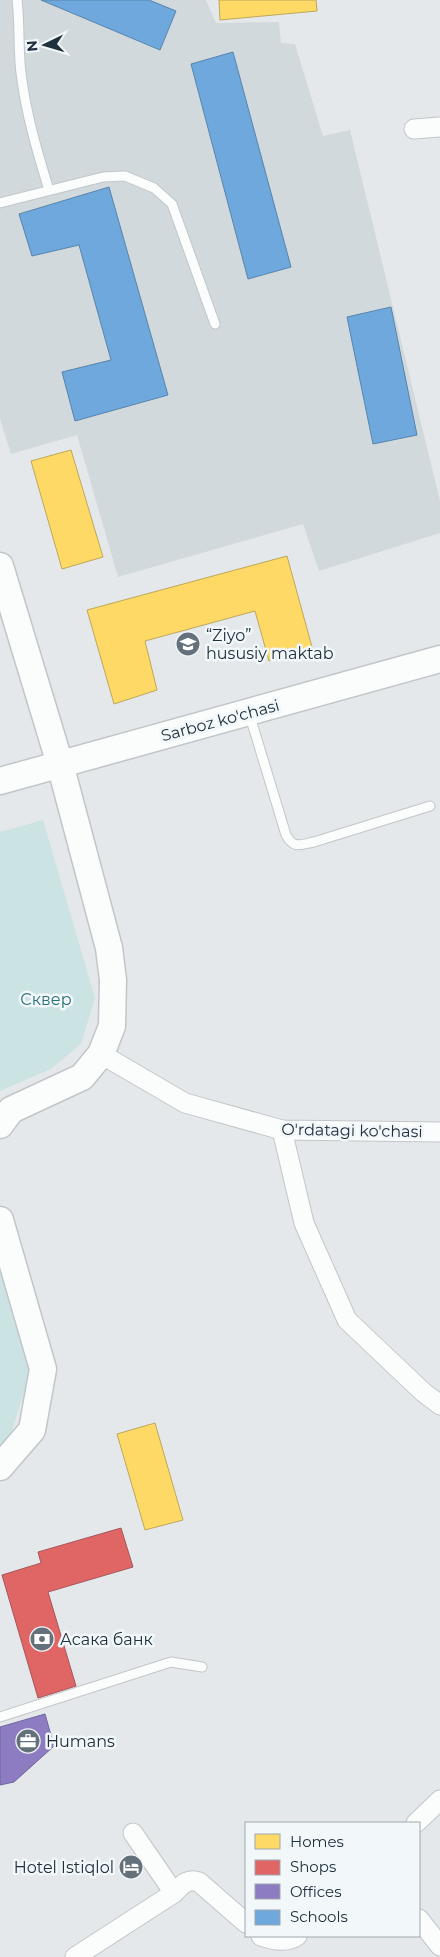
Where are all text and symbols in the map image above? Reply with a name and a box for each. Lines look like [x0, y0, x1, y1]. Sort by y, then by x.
north arrow [20, 20, 70, 70]
text: N [23, 40, 42, 53]
place label: “Ziyo” hususiy maktab [206, 626, 334, 663]
school or university icon: “Ziyo” hususiy maktab [175, 631, 201, 657]
street label: Sarboz ko'chasi [159, 696, 281, 745]
park label: Сквер [20, 990, 72, 1009]
street label: O'rdatagi ko'chasi [281, 1120, 423, 1141]
bank icon: Асака банк [29, 1626, 55, 1652]
place label: Асака банк [60, 1630, 153, 1649]
office icon: Humans [15, 1728, 41, 1754]
place label: Humans [46, 1732, 115, 1751]
legend [245, 1822, 420, 1937]
text: Homes [290, 1832, 344, 1851]
hotel icon: Hotel Istiqlol [118, 1854, 144, 1880]
text: Shops [290, 1857, 336, 1876]
place label: Hotel Istiqlol [14, 1858, 114, 1877]
text: Offices [290, 1882, 342, 1901]
text: Schools [290, 1907, 348, 1926]

